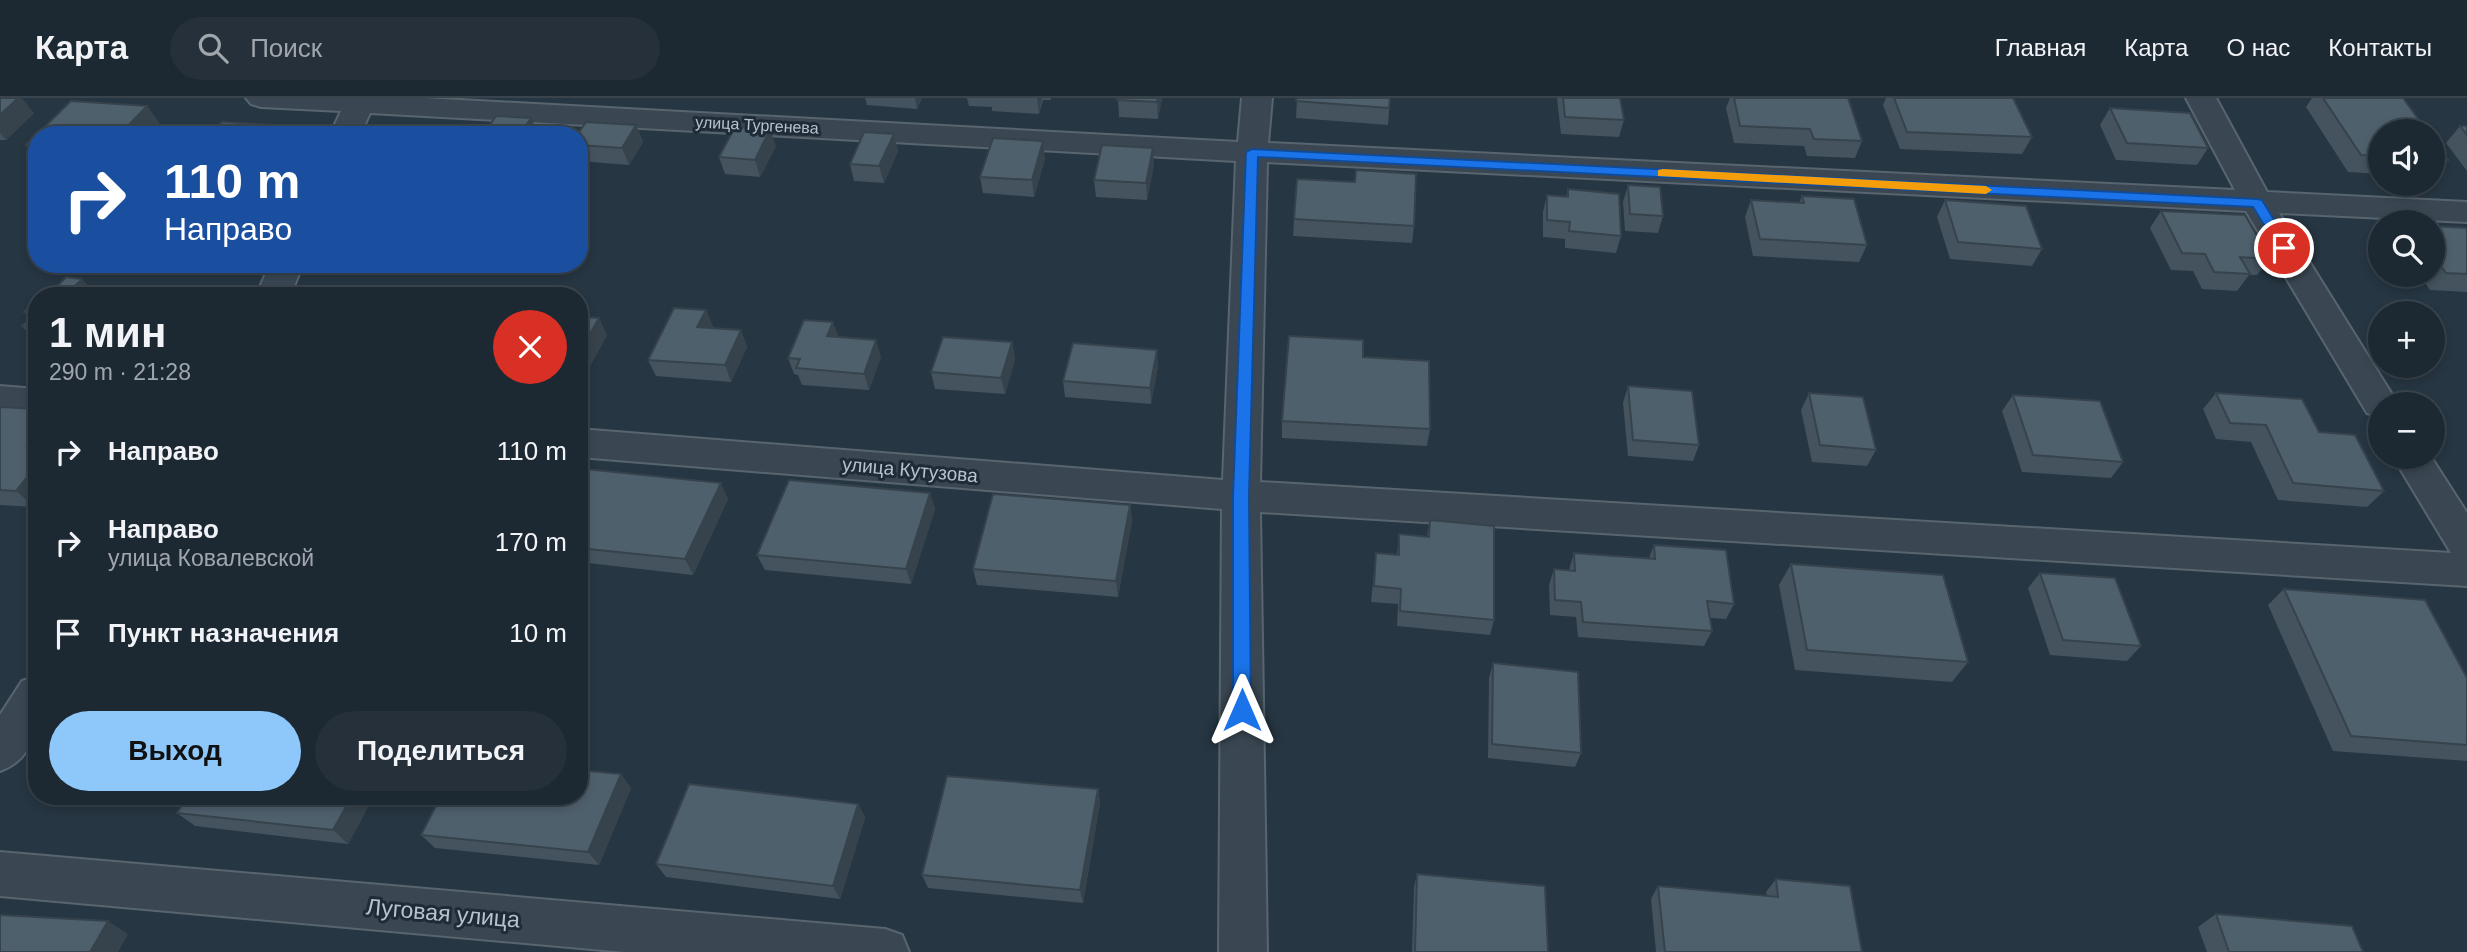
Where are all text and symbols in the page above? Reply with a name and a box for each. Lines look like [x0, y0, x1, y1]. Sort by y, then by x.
search box [170, 17, 660, 80]
text: Карта [35, 29, 128, 66]
icon: search [194, 29, 232, 67]
text: Поиск [250, 33, 322, 63]
text: Главная [1995, 34, 2086, 61]
text: Карта [2124, 34, 2188, 61]
text: О нас [2226, 34, 2290, 61]
text: Контакты [2328, 34, 2432, 61]
street label: улица Тургенева [695, 113, 819, 137]
map controls [2368, 119, 2445, 469]
button: sound [2368, 119, 2445, 196]
icon: right [49, 154, 140, 245]
text: 110 m [164, 154, 300, 208]
button: search [2368, 210, 2445, 287]
text: Направо [164, 211, 292, 247]
pin [2254, 218, 2314, 278]
icon: arrive [2265, 229, 2303, 267]
button: + [2368, 301, 2445, 378]
text: 1 мин [49, 309, 166, 356]
button: close [493, 310, 567, 384]
text: 290 m · 21:28 [49, 359, 191, 385]
button: − [2368, 392, 2445, 469]
icon: right [49, 433, 87, 471]
text: Направо [108, 436, 219, 466]
text: 110 m [497, 436, 567, 466]
street label: улица Кутузова [841, 454, 979, 486]
text: Направо [108, 514, 219, 544]
icon: right [49, 524, 87, 562]
text: 170 m [495, 527, 567, 557]
text: улица Ковалевской [108, 545, 314, 571]
icon: arrive [49, 615, 87, 653]
text: Пункт назначения [108, 618, 339, 648]
text: 10 m [509, 618, 567, 648]
position arrow [1205, 673, 1279, 747]
button: Выход [49, 711, 301, 791]
button: Поделиться [315, 711, 567, 791]
street label: Луговая улица [365, 893, 521, 933]

